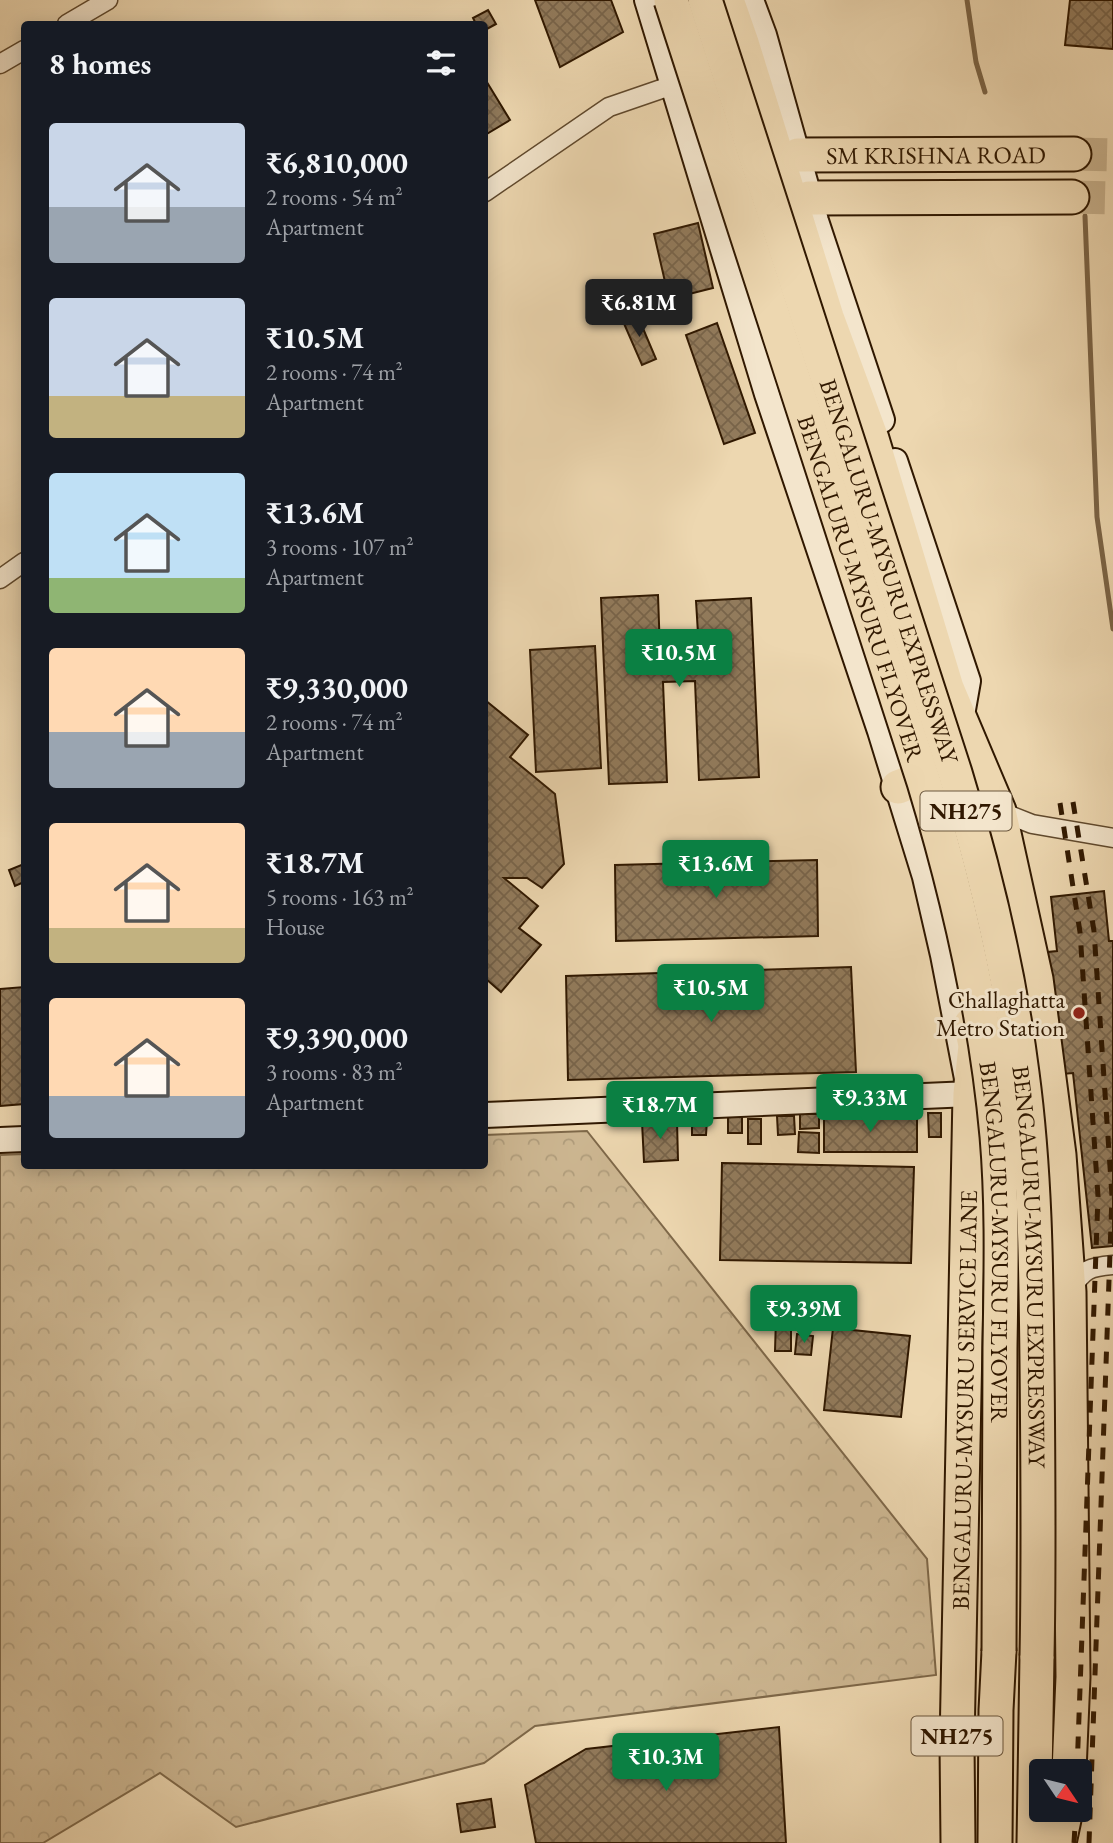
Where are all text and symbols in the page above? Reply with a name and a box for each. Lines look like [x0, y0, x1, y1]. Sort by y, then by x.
text: 8 homes [49, 44, 151, 83]
icon: filters [422, 44, 460, 82]
street label: SM KRISHNA ROAD [826, 139, 1046, 170]
text: ₹6,810,000 [266, 143, 408, 182]
icon: home [105, 151, 189, 235]
text: 2 rooms · 54 m² [266, 182, 403, 212]
text: Apartment [266, 212, 364, 242]
pin: ₹6.81M [582, 280, 696, 339]
text: ₹6.81M [601, 287, 677, 317]
text: ₹10.5M [266, 318, 364, 357]
icon: home [105, 326, 189, 410]
text: 2 rooms · 74 m² [266, 357, 403, 387]
street label: BENGALURU-MYSURU EXPRESSWAY [813, 375, 967, 768]
text: Apartment [266, 387, 364, 417]
street label: BENGALURU-MYSURU FLYOVER [791, 411, 932, 766]
text: ₹13.6M [266, 493, 364, 532]
icon: home [105, 501, 189, 585]
text: 3 rooms · 107 m² [266, 532, 414, 562]
text: Apartment [266, 562, 364, 592]
pin: ₹10.5M [622, 630, 736, 689]
text: ₹10.5M [641, 637, 717, 667]
text: ₹9,330,000 [266, 668, 408, 707]
icon: home [105, 676, 189, 760]
text: 2 rooms · 74 m² [266, 707, 403, 737]
text: Apartment [266, 737, 364, 767]
road number: NH275 [920, 792, 1012, 831]
pin: ₹13.6M [659, 841, 773, 900]
text: ₹18.7M [266, 843, 364, 882]
text: ₹13.6M [678, 848, 754, 878]
icon: home [105, 851, 189, 935]
text: 5 rooms · 163 m² [266, 882, 414, 912]
text: House [266, 912, 325, 942]
pin: ₹10.5M [654, 964, 768, 1024]
text: ₹10.5M [673, 972, 749, 1002]
place label: Challaghatta Metro Station [936, 984, 1065, 1043]
marker: Challaghatta Metro Station [1071, 1005, 1087, 1021]
text: ₹9,390,000 [266, 1018, 408, 1057]
icon: home [105, 1026, 189, 1110]
text: 3 rooms · 83 m² [266, 1057, 403, 1087]
street label: BENGALURU-MYSURU FLYOVER [973, 1059, 1017, 1424]
street label: BENGALURU-MYSURU EXPRESSWAY [1006, 1064, 1053, 1469]
pin: ₹9.33M [813, 1074, 927, 1134]
pin: ₹18.7M [603, 1082, 717, 1141]
text: ₹9.33M [832, 1082, 908, 1112]
text: Apartment [266, 1087, 364, 1117]
text: ₹18.7M [622, 1089, 698, 1119]
street label: BENGALURU-MYSURU SERVICE LANE [944, 1190, 984, 1610]
pin: ₹9.39M [747, 1286, 861, 1345]
text: ₹9.39M [766, 1293, 842, 1323]
road number: NH275 [912, 1716, 1002, 1756]
pin: ₹10.3M [609, 1734, 723, 1793]
text: ₹10.3M [628, 1741, 704, 1771]
north arrow [1029, 1759, 1092, 1822]
map controls [1029, 1759, 1092, 1822]

